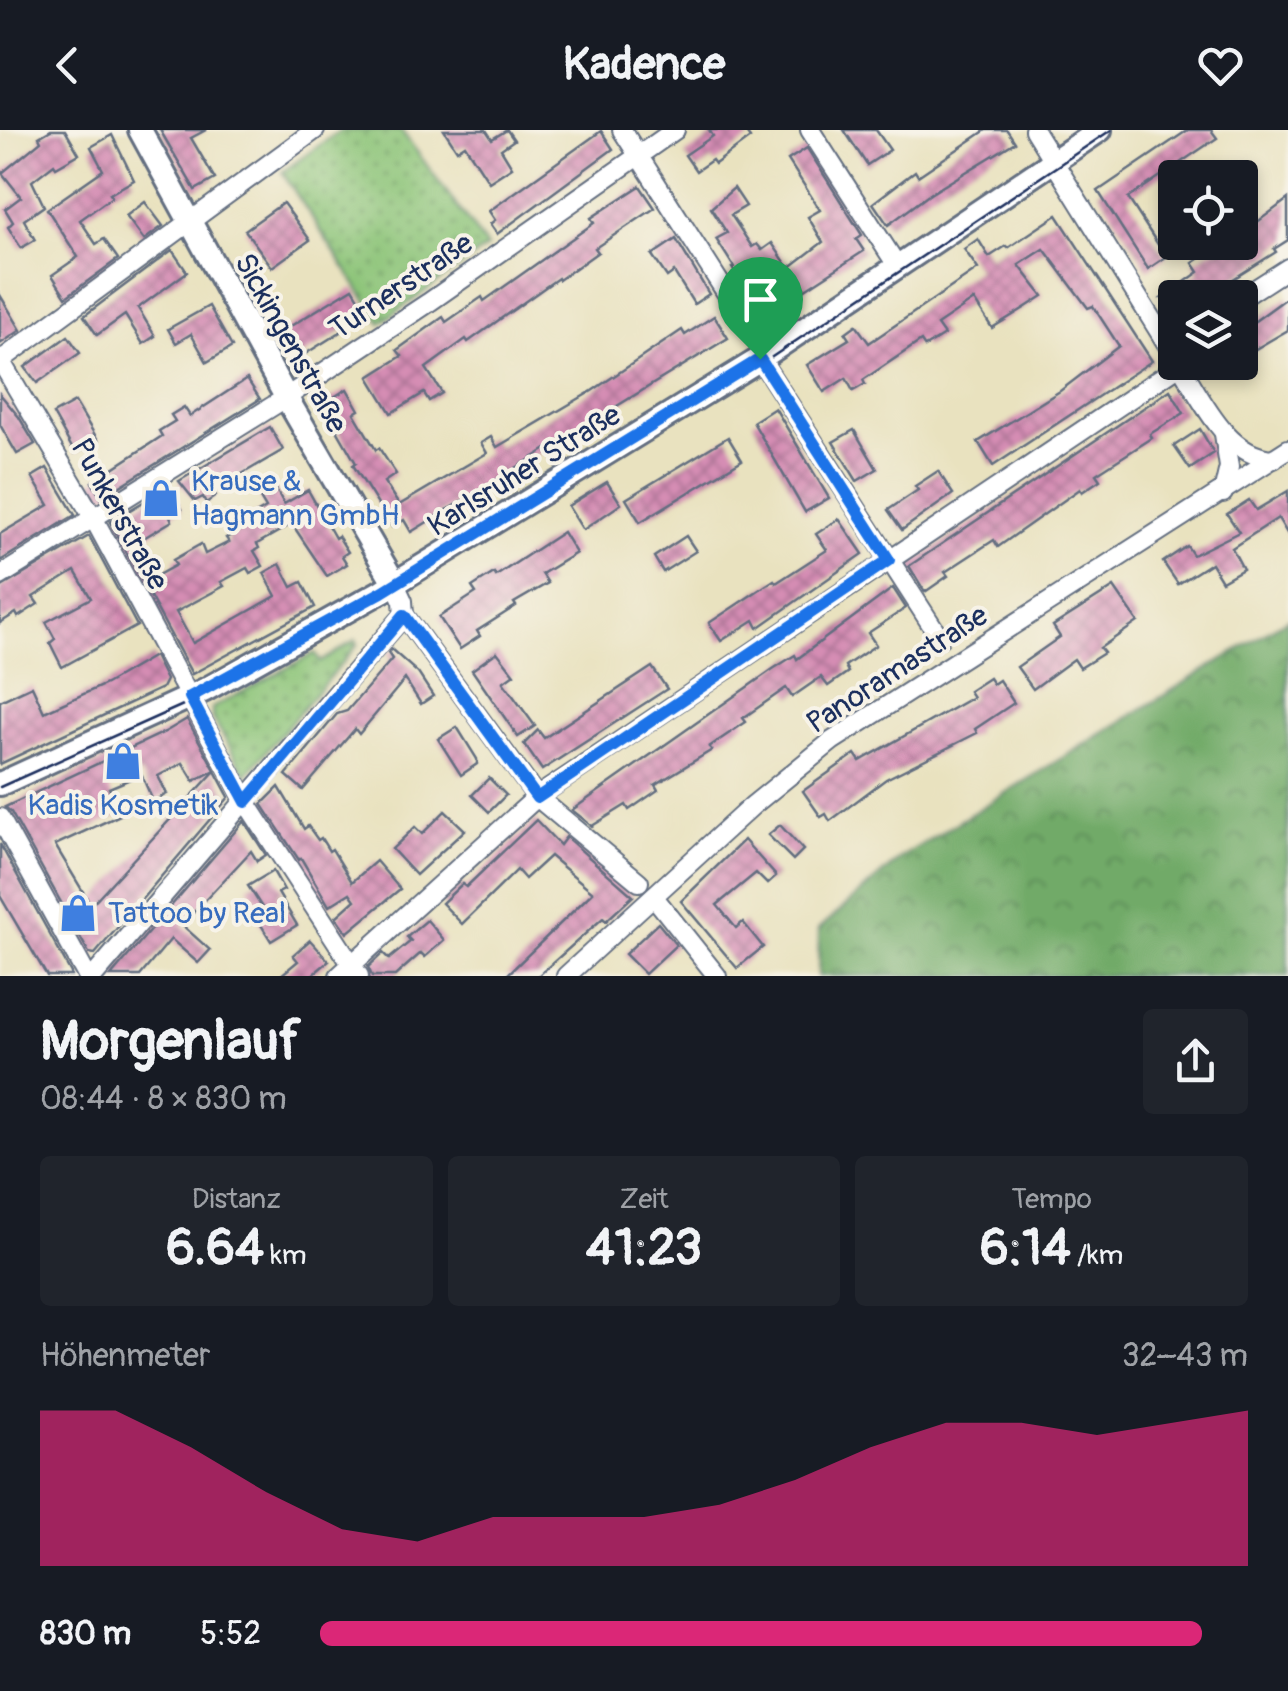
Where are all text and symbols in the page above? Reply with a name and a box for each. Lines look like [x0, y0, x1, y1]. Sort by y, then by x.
text: Kadence [563, 37, 725, 93]
icon: back [40, 38, 95, 93]
icon: heart [1193, 38, 1248, 93]
map controls [1158, 160, 1258, 380]
button: locate [1158, 160, 1258, 260]
street label: Turnerstraße [322, 225, 480, 348]
street label: Sickingenstraße [226, 247, 355, 440]
pin [718, 257, 803, 360]
icon: arrive [733, 272, 788, 327]
button: layers [1158, 280, 1258, 380]
street label: Karlsruher Straße [421, 396, 628, 545]
street label: Punkerstraße [63, 432, 177, 597]
place label: Krause & Hagmann GmbH [191, 463, 399, 534]
shop icon: Krause & Hagmann GmbH [140, 477, 182, 519]
street label: Panoramastraße [800, 597, 995, 742]
shop icon: Kadis Kosmetik [102, 740, 144, 782]
place label: Kadis Kosmetik [28, 787, 219, 824]
shop icon: Tattoo by Real [57, 892, 99, 934]
place label: Tattoo by Real [108, 895, 286, 932]
text: Morgenlauf [40, 1007, 301, 1076]
button: share [1143, 1009, 1248, 1114]
text: 08:44 · 8 × 830 m [40, 1079, 287, 1119]
text: Distanz [192, 1182, 281, 1217]
text: Zeit [619, 1182, 669, 1217]
text: Tempo [1011, 1182, 1092, 1217]
text: 6.64 [166, 1217, 264, 1280]
text: 41:23 [586, 1217, 702, 1280]
text: 6:14 [980, 1217, 1071, 1280]
text: km [264, 1238, 307, 1273]
text: /km [1071, 1238, 1123, 1273]
text: Höhenmeter [40, 1336, 210, 1376]
text: 32–43 m [1122, 1336, 1248, 1376]
text: 830 m [40, 1614, 131, 1654]
text: 5:52 [200, 1614, 261, 1654]

